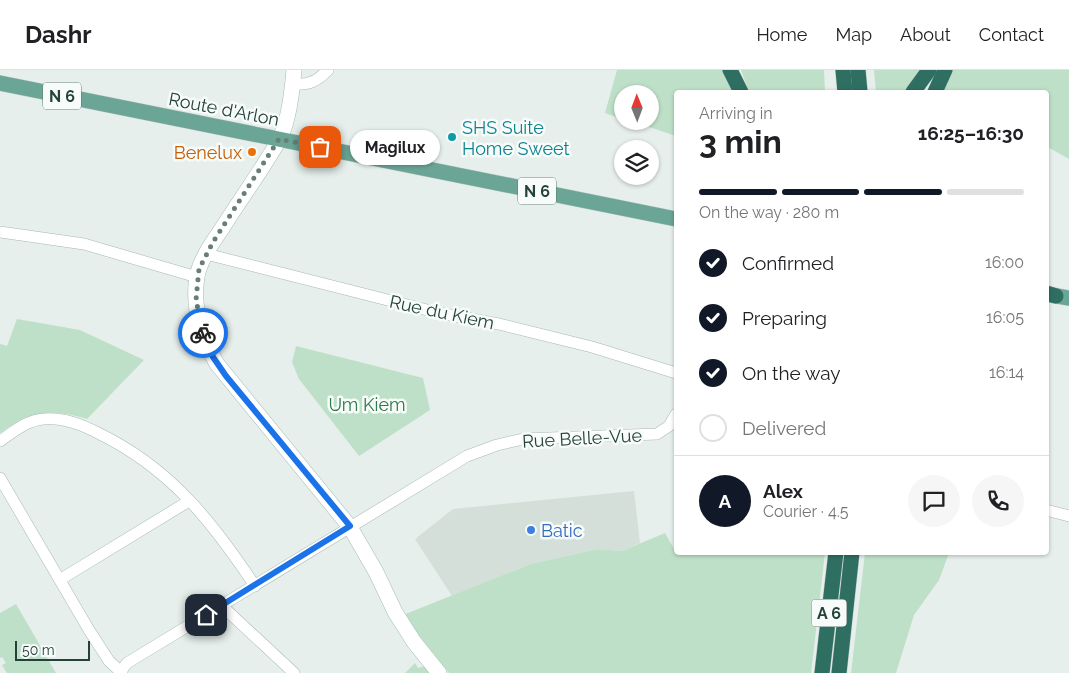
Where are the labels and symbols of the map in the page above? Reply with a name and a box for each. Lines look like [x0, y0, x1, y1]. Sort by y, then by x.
road number: N 6 [43, 82, 81, 110]
north arrow [614, 85, 659, 130]
street label: Route d'Arlon [167, 88, 281, 130]
place label: SHS Suite Home Sweet [462, 117, 570, 159]
pin [299, 126, 341, 168]
callout: Magilux [350, 130, 440, 164]
marker: SHS Suite Home Sweet [446, 131, 458, 143]
place label: Benelux [174, 142, 242, 163]
marker: Benelux [246, 146, 258, 158]
road number: N 6 [518, 178, 556, 204]
street label: Rue du Kiem [388, 291, 496, 333]
courier [178, 308, 228, 358]
park label: Um Kiem [328, 394, 406, 415]
street label: Rue Belle-Vue [522, 424, 643, 452]
place label: Batic [541, 520, 583, 541]
marker: Batic [525, 524, 537, 536]
pin [185, 594, 227, 636]
road number: A 6 [812, 600, 846, 626]
scale bar [15, 638, 90, 661]

